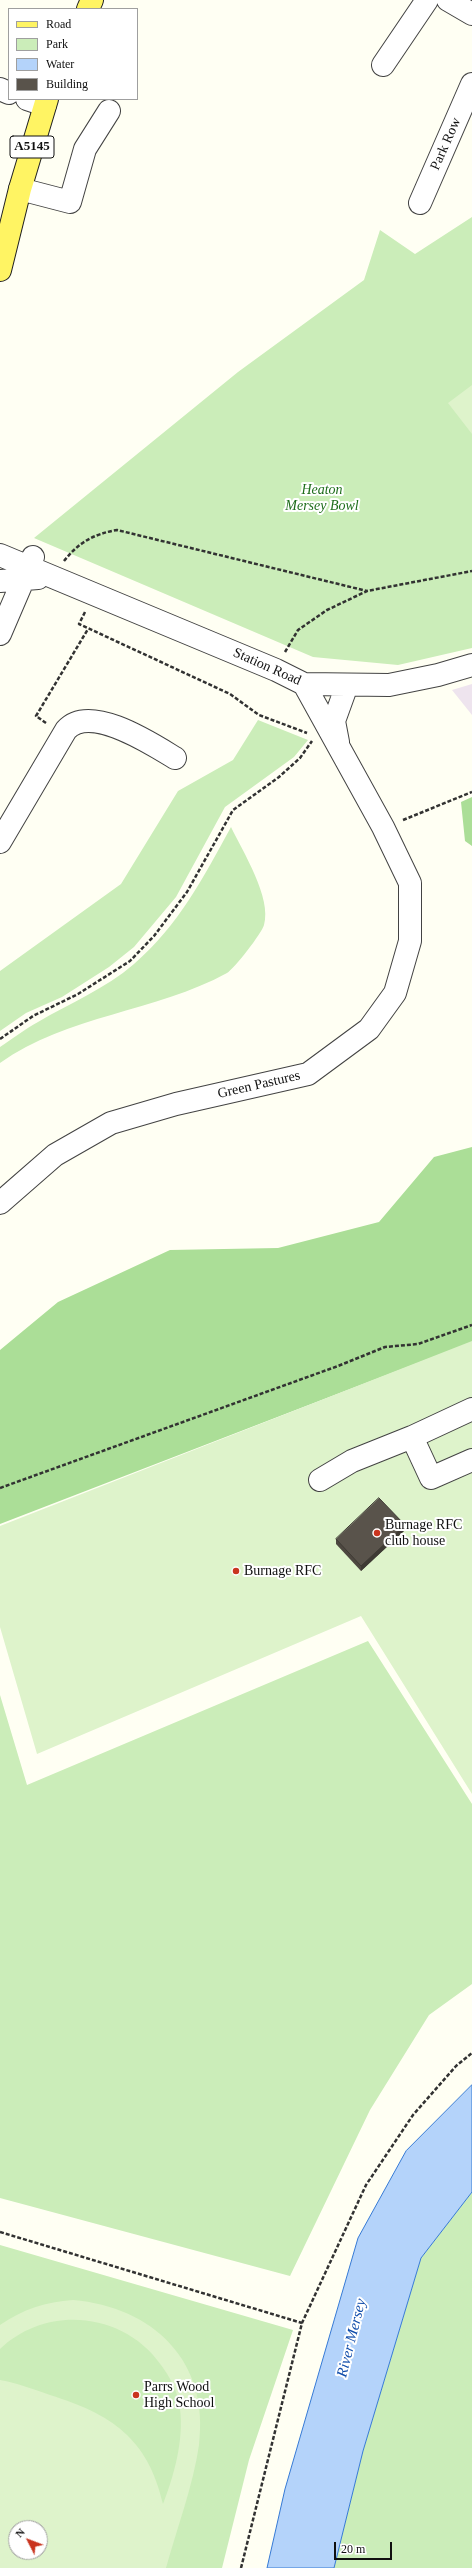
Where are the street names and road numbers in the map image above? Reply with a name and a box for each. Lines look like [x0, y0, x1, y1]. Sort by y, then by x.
street label: Park Row [427, 115, 465, 173]
road number: A5145 [10, 136, 54, 158]
street label: Station Road [230, 645, 304, 689]
street label: Green Pastures [216, 1067, 302, 1103]

